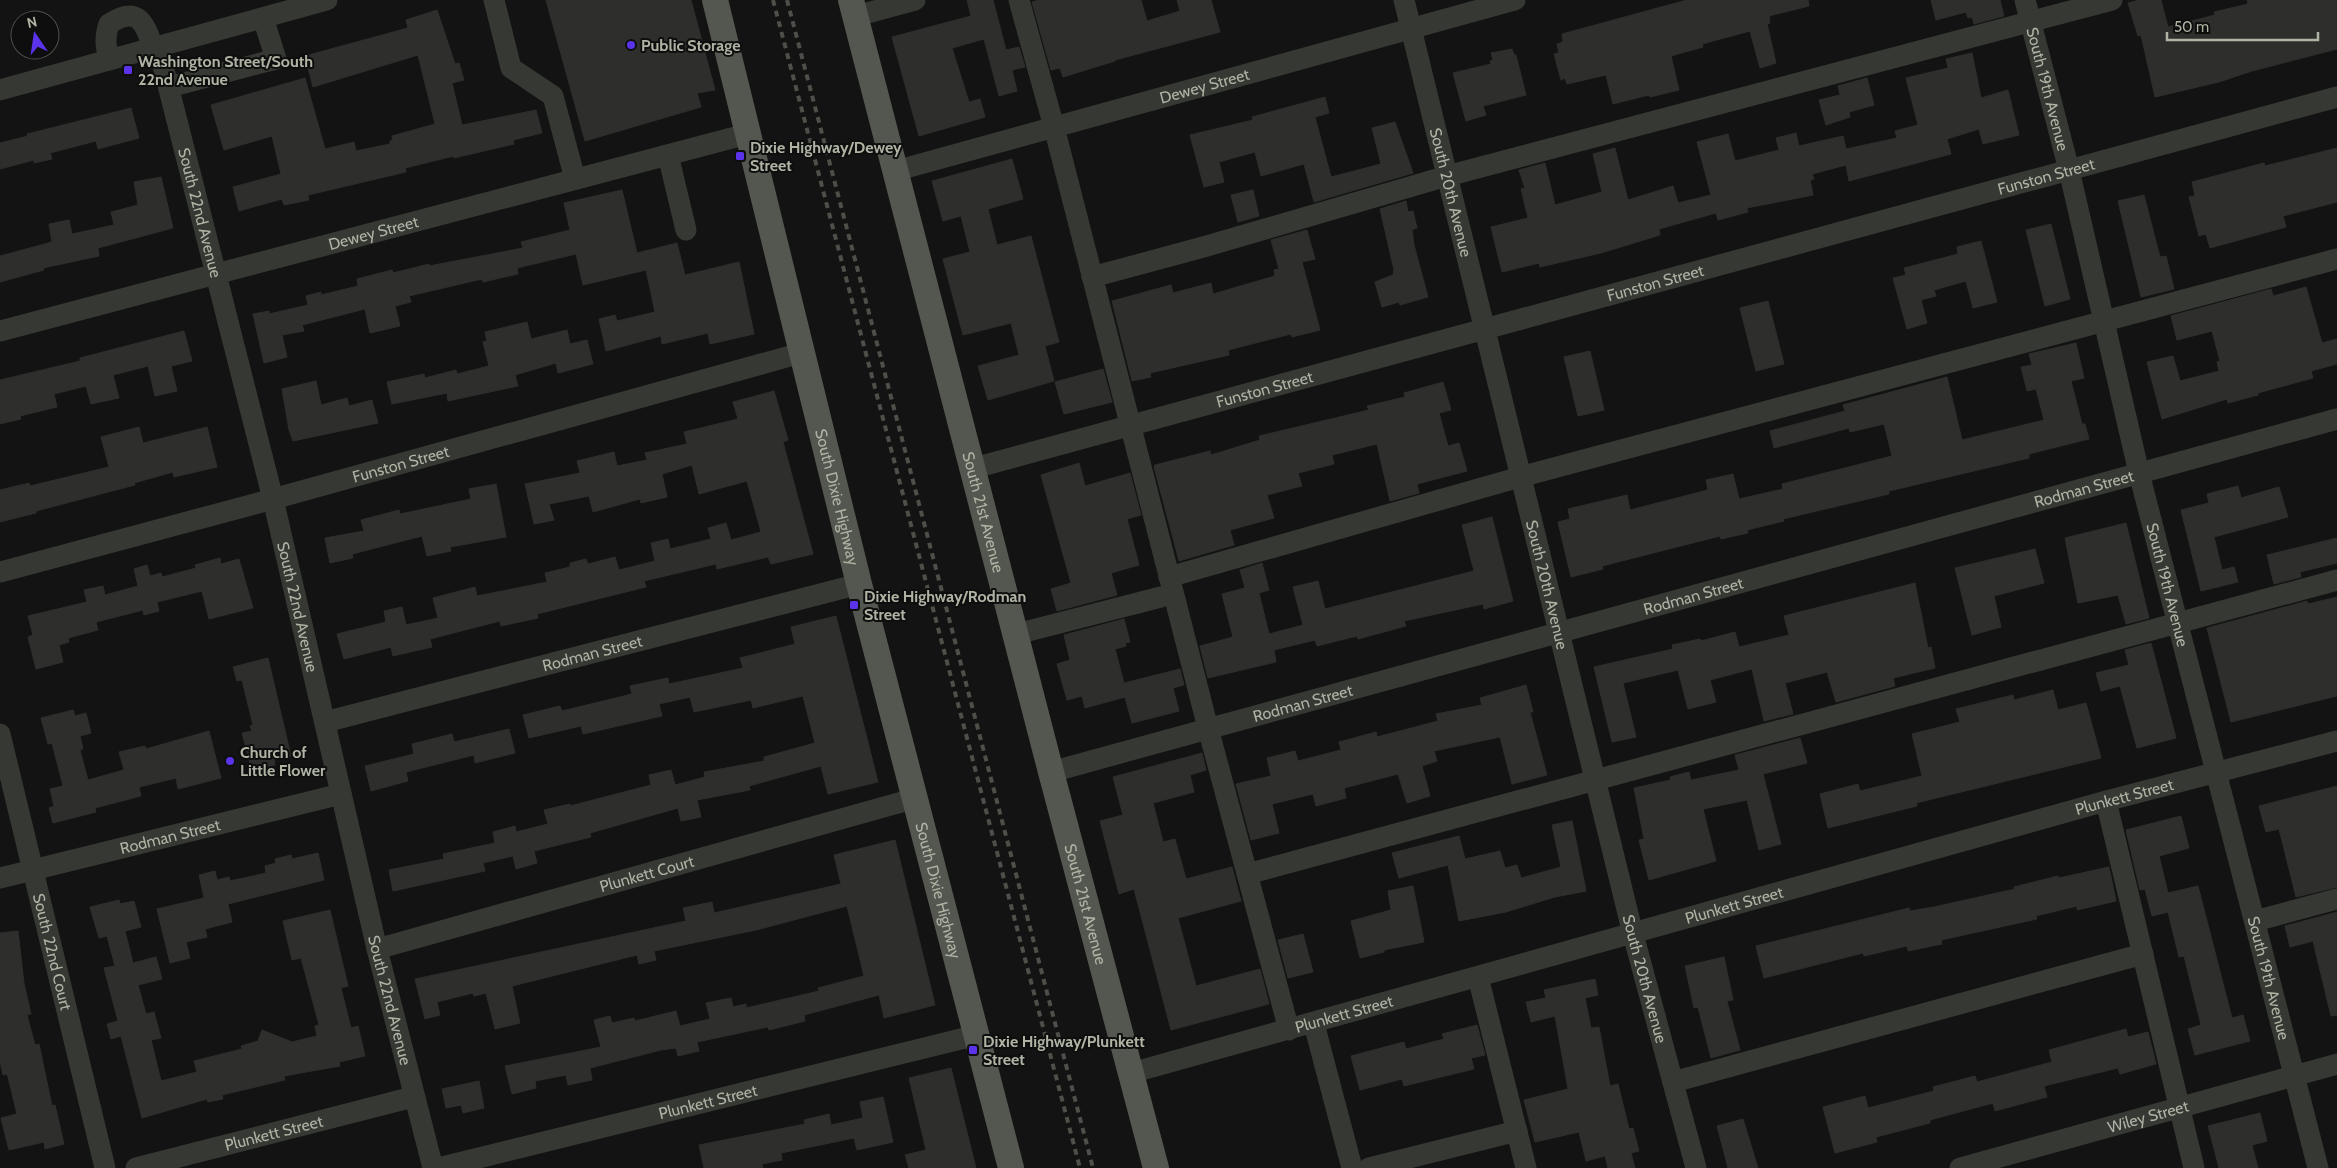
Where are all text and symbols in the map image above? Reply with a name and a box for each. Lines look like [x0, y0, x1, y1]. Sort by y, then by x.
north arrow [10, 10, 60, 60]
scale bar [2167, 10, 2318, 42]
text: N [25, 12, 39, 32]
text: 50 m [2174, 18, 2209, 36]
street label: South 19th Avenue [2023, 25, 2073, 153]
place label: Public Storage [641, 36, 740, 55]
marker: Public Storage [625, 39, 637, 51]
place label: Washington Street/South 22nd Avenue [138, 52, 313, 89]
marker: Washington Street/South 22nd Avenue [122, 64, 134, 76]
street label: Dewey Street [1157, 64, 1252, 107]
street label: South 20th Avenue [1426, 126, 1476, 259]
place label: Dixie Highway/Dewey Street [750, 138, 902, 175]
street label: South 22nd Avenue [175, 146, 226, 280]
marker: Dixie Highway/Dewey Street [734, 150, 746, 162]
street label: Funston Street [1995, 154, 2097, 198]
street label: Dewey Street [326, 211, 421, 254]
street label: Funston Street [1605, 260, 1706, 305]
street label: Funston Street [1214, 367, 1316, 411]
street label: South Dixie Highway [812, 427, 864, 567]
street label: Funston Street [350, 441, 452, 486]
street label: South 21st Avenue [959, 450, 1008, 575]
street label: Rodman Street [2032, 466, 2136, 511]
street label: South 20th Avenue [1522, 518, 1572, 651]
street label: South 19th Avenue [2143, 521, 2193, 649]
street label: South 22nd Avenue [274, 540, 322, 674]
street label: Rodman Street [1641, 573, 1746, 618]
place label: Dixie Highway/Rodman Street [864, 587, 1026, 624]
marker: Dixie Highway/Rodman Street [848, 599, 860, 611]
street label: Rodman Street [540, 631, 645, 675]
street label: Rodman Street [1251, 680, 1355, 726]
place label: Church of Little Flower [240, 743, 326, 780]
marker: Church of Little Flower [224, 755, 236, 767]
street label: Plunkett Street [2073, 774, 2176, 819]
street label: Rodman Street [118, 815, 223, 858]
street label: South Dixie Highway [912, 820, 966, 960]
street label: South 21st Avenue [1061, 841, 1111, 966]
street label: Plunkett Court [597, 851, 696, 896]
street label: Plunkett Street [1683, 882, 1786, 927]
street label: South 22nd Court [29, 891, 76, 1013]
street label: South 20th Avenue [1619, 912, 1671, 1045]
street label: South 19th Avenue [2244, 914, 2294, 1042]
street label: South 22nd Avenue [365, 933, 416, 1067]
street label: Plunkett Street [1293, 991, 1396, 1036]
place label: Dixie Highway/Plunkett Street [983, 1032, 1145, 1069]
marker: Dixie Highway/Plunkett Street [967, 1044, 979, 1056]
street label: Plunkett Street [657, 1080, 760, 1123]
street label: Wiley Street [2105, 1096, 2191, 1136]
street label: Plunkett Street [222, 1111, 325, 1154]

